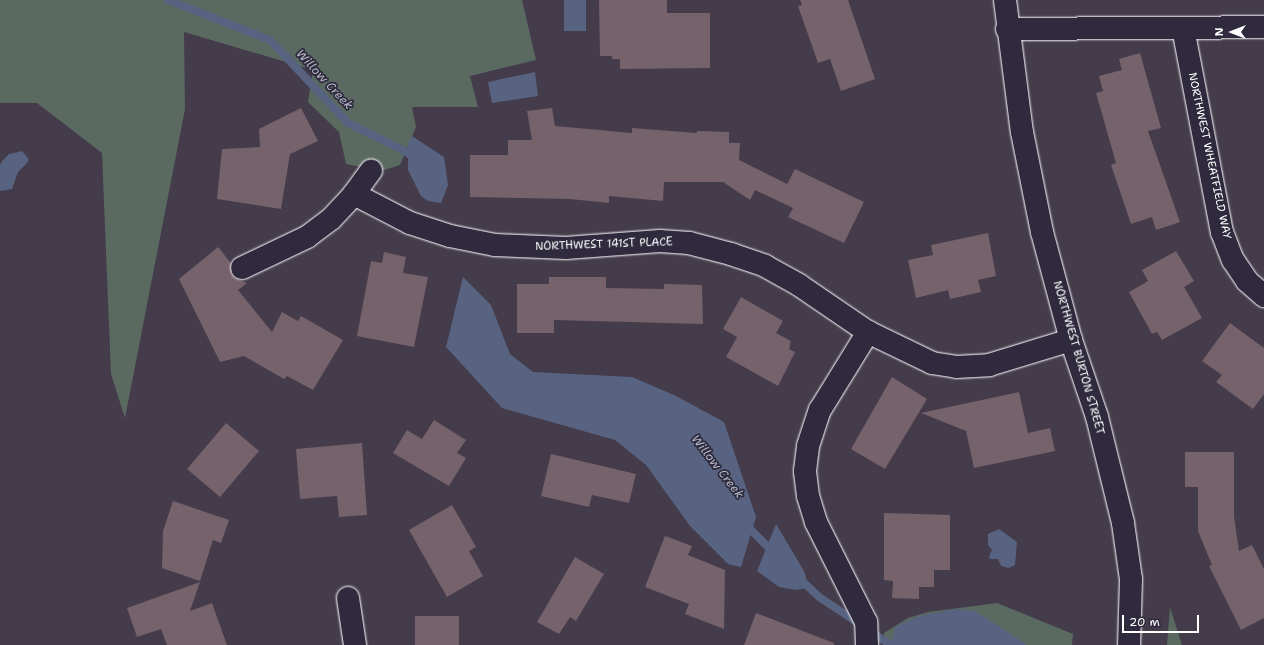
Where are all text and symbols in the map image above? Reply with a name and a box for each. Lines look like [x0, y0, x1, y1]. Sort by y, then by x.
north arrow [1212, 12, 1252, 52]
text: N [1212, 28, 1227, 36]
water label: Willow Creek [293, 47, 355, 113]
street label: NORTHWEST WHEATFIELD WAY [1185, 71, 1233, 241]
street label: NORTHWEST 141ST PLACE [535, 236, 673, 254]
street label: NORTHWEST BURTON STREET [1050, 279, 1106, 437]
water label: Willow Creek [688, 432, 746, 502]
scale bar [1124, 607, 1201, 633]
text: 20 m [1129, 614, 1160, 630]

